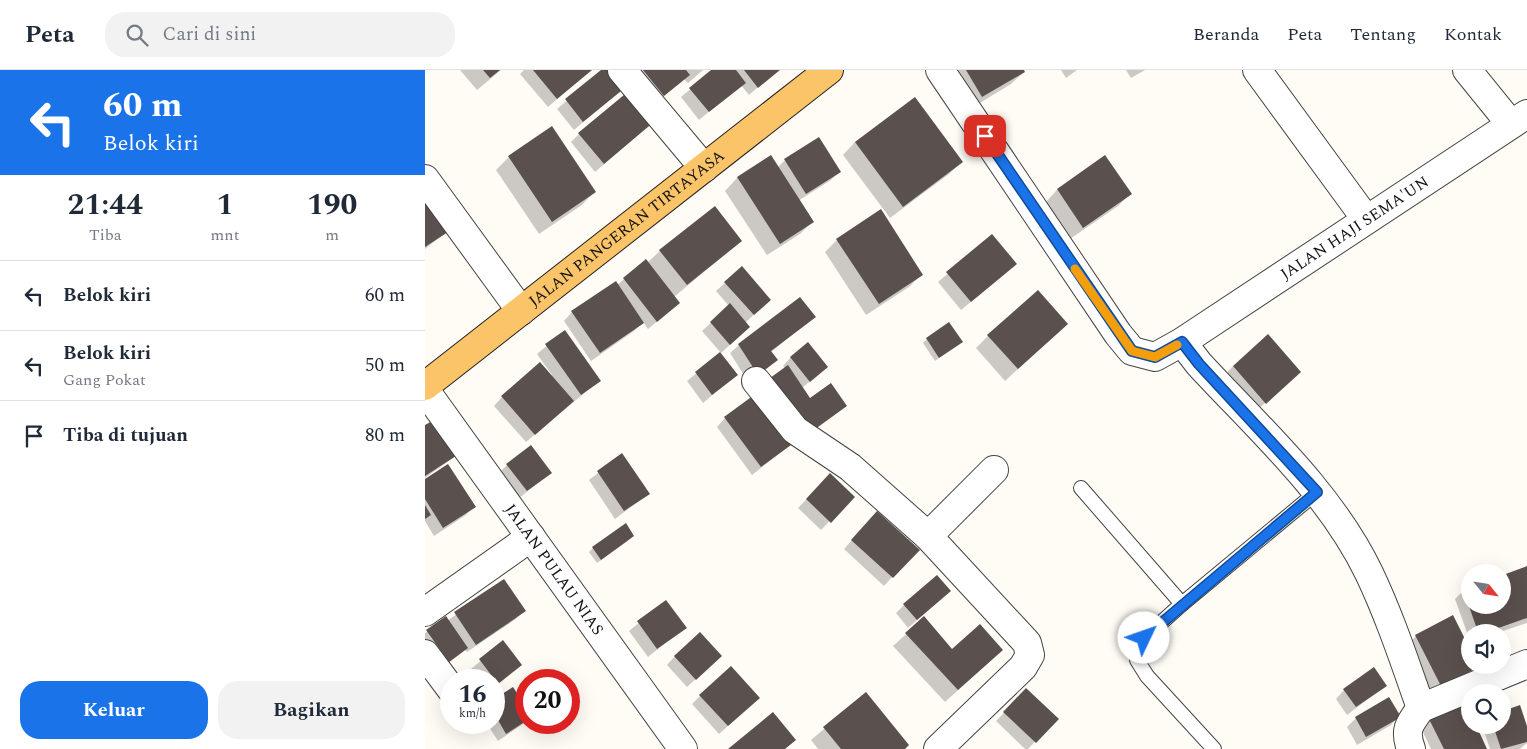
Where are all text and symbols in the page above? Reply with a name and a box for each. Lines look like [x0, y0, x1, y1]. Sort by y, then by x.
search box [105, 12, 455, 57]
text: Peta [25, 17, 75, 53]
text: Cari di sini [163, 20, 256, 49]
icon: search [123, 21, 151, 49]
text: Beranda [1193, 21, 1259, 48]
text: Peta [1287, 21, 1322, 48]
text: Tentang [1350, 21, 1416, 48]
text: Kontak [1444, 21, 1502, 48]
text: 60 m [103, 79, 183, 132]
icon: left [20, 90, 85, 155]
pin [964, 115, 1006, 157]
icon: arrive [971, 122, 999, 150]
text: Belok kiri [103, 127, 199, 160]
street label: JALAN PANGERAN TIRTAYASA [523, 144, 730, 313]
street label: JALAN HAJI SEMA'UN [1276, 170, 1434, 286]
text: 21:44 [68, 182, 143, 228]
text: 1 [217, 182, 233, 228]
text: 190 [307, 182, 357, 228]
text: Tiba [89, 223, 122, 247]
text: mnt [211, 223, 239, 247]
text: m [325, 223, 339, 247]
text: Belok kiri [63, 281, 151, 310]
text: 60 m [365, 281, 405, 310]
icon: left [20, 282, 48, 310]
text: Belok kiri [63, 339, 151, 368]
text: 50 m [365, 351, 405, 380]
icon: left [20, 352, 48, 380]
text: Gang Pokat [63, 368, 146, 392]
text: Tiba di tujuan [63, 421, 188, 450]
text: 80 m [365, 421, 405, 450]
icon: arrive [20, 422, 48, 450]
street label: JALAN PULAU NIAS [498, 499, 609, 640]
north arrow [1461, 564, 1511, 614]
map controls [1461, 564, 1511, 734]
position arrow [1117, 611, 1169, 663]
button: sound [1461, 624, 1511, 674]
speed limit sign: 20 [515, 669, 580, 734]
text: 16 [458, 676, 487, 714]
button: Keluar [20, 681, 208, 739]
button: Bagikan [218, 681, 405, 739]
button: search [1461, 684, 1511, 734]
text: km/h [459, 704, 486, 723]

